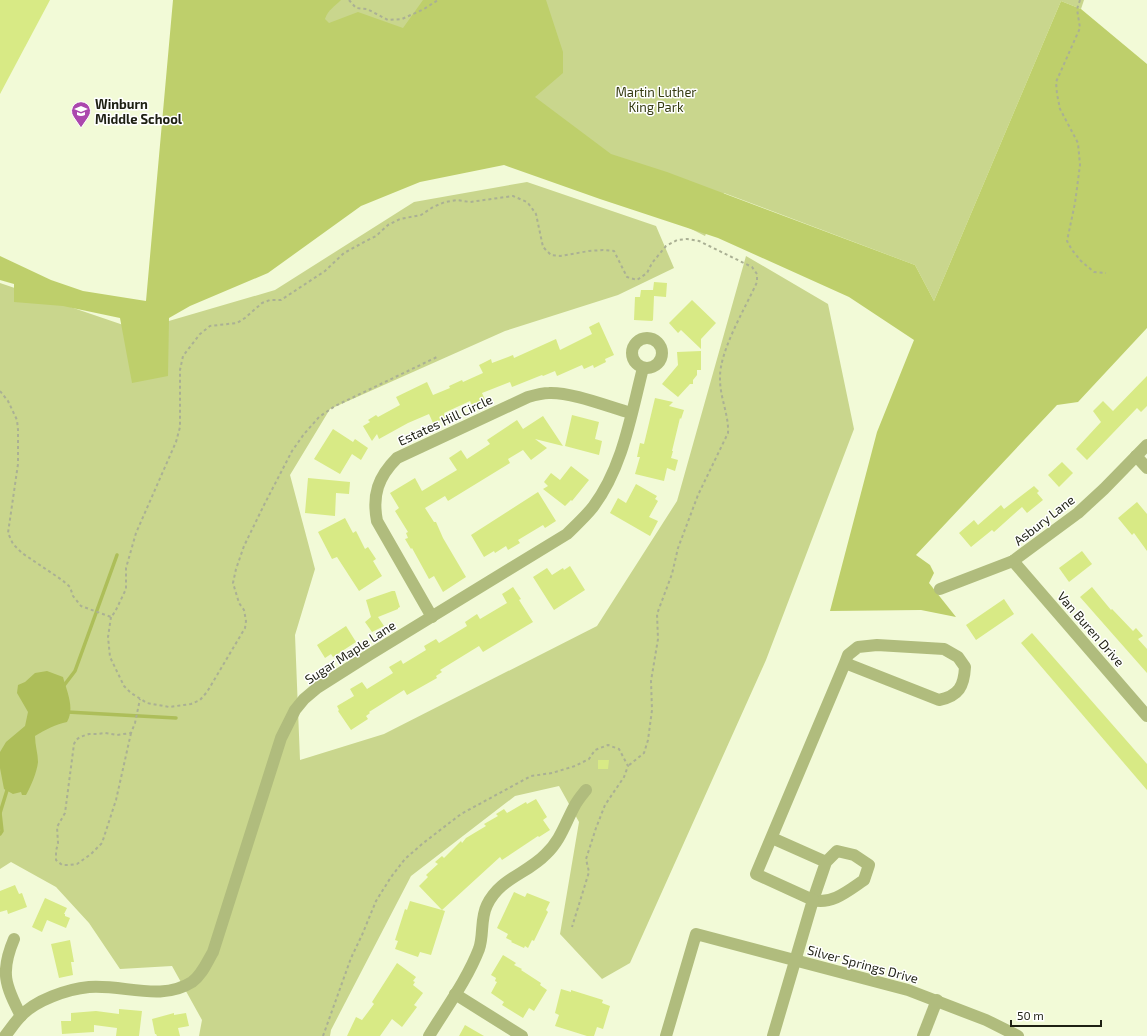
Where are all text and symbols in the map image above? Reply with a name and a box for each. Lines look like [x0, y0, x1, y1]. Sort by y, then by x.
park label: Martin Luther King Park [615, 84, 697, 115]
place label: Winburn Middle School [95, 96, 183, 127]
school or university icon: Winburn Middle School [70, 100, 92, 128]
street label: Estates Hill Circle [395, 391, 495, 449]
street label: Asbury Lane [1010, 491, 1078, 549]
street label: Van Buren Drive [1054, 588, 1128, 670]
street label: Sugar Maple Lane [302, 617, 398, 687]
street label: Silver Springs Drive [806, 941, 920, 987]
scale bar [1011, 1002, 1101, 1028]
text: 50 m [1017, 1008, 1044, 1022]

